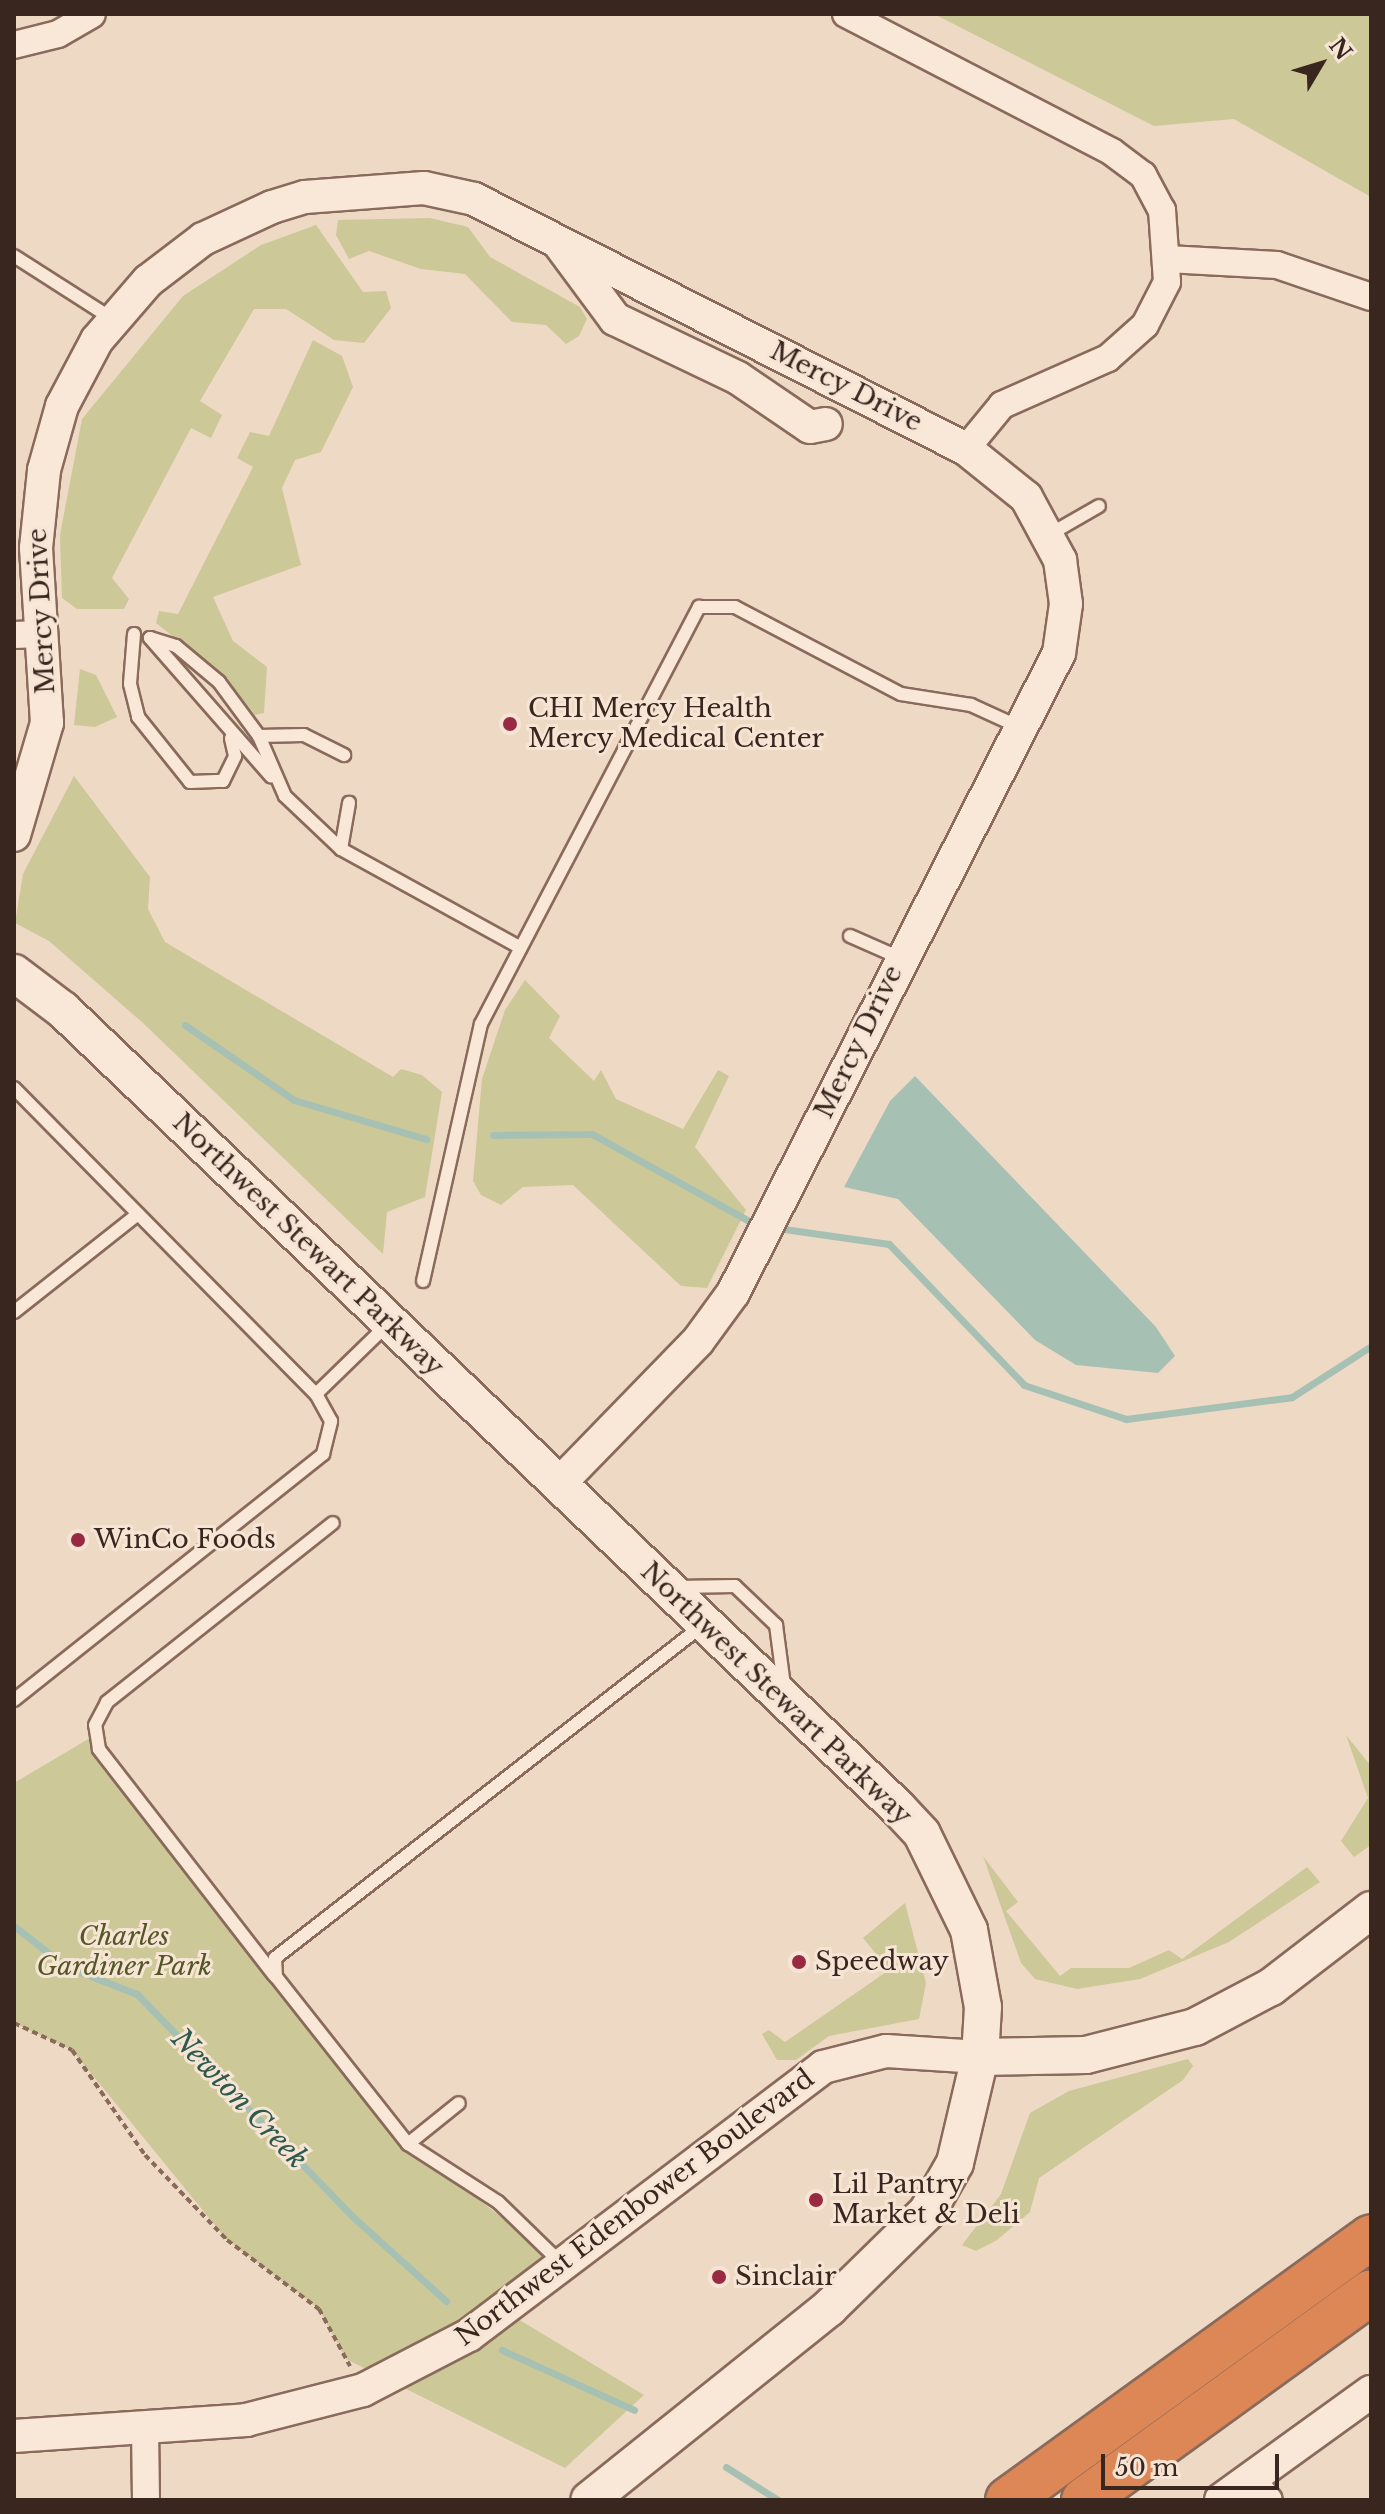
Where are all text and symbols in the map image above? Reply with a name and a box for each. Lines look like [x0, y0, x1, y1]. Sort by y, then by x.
north arrow [1281, 24, 1361, 104]
text: N [1323, 32, 1357, 65]
street label: Mercy Drive [765, 335, 927, 439]
street label: Mercy Drive [22, 527, 62, 695]
place label: CHI Mercy Health Mercy Medical Center [528, 693, 825, 754]
marker: CHI Mercy Health Mercy Medical Center [499, 713, 521, 735]
street label: Mercy Drive [808, 960, 910, 1124]
street label: Northwest Stewart Parkway [166, 1107, 450, 1383]
place label: WinCo Foods [94, 1524, 276, 1556]
marker: WinCo Foods [69, 1531, 87, 1549]
street label: Northwest Stewart Parkway [634, 1556, 918, 1832]
park label: Charles Gardiner Park [36, 1921, 212, 1982]
place label: Speedway [815, 1946, 949, 1978]
marker: Speedway [790, 1953, 808, 1971]
water label: Newton Creek [164, 2022, 314, 2176]
street label: Northwest Edenbower Boulevard [449, 2063, 821, 2353]
place label: Lil Pantry Market & Deli [832, 2169, 1020, 2230]
marker: Lil Pantry Market & Deli [807, 2191, 825, 2209]
place label: Sinclair [735, 2261, 837, 2293]
marker: Sinclair [710, 2268, 728, 2286]
scale bar [1105, 2438, 1283, 2488]
text: 50 m [1115, 2453, 1178, 2482]

